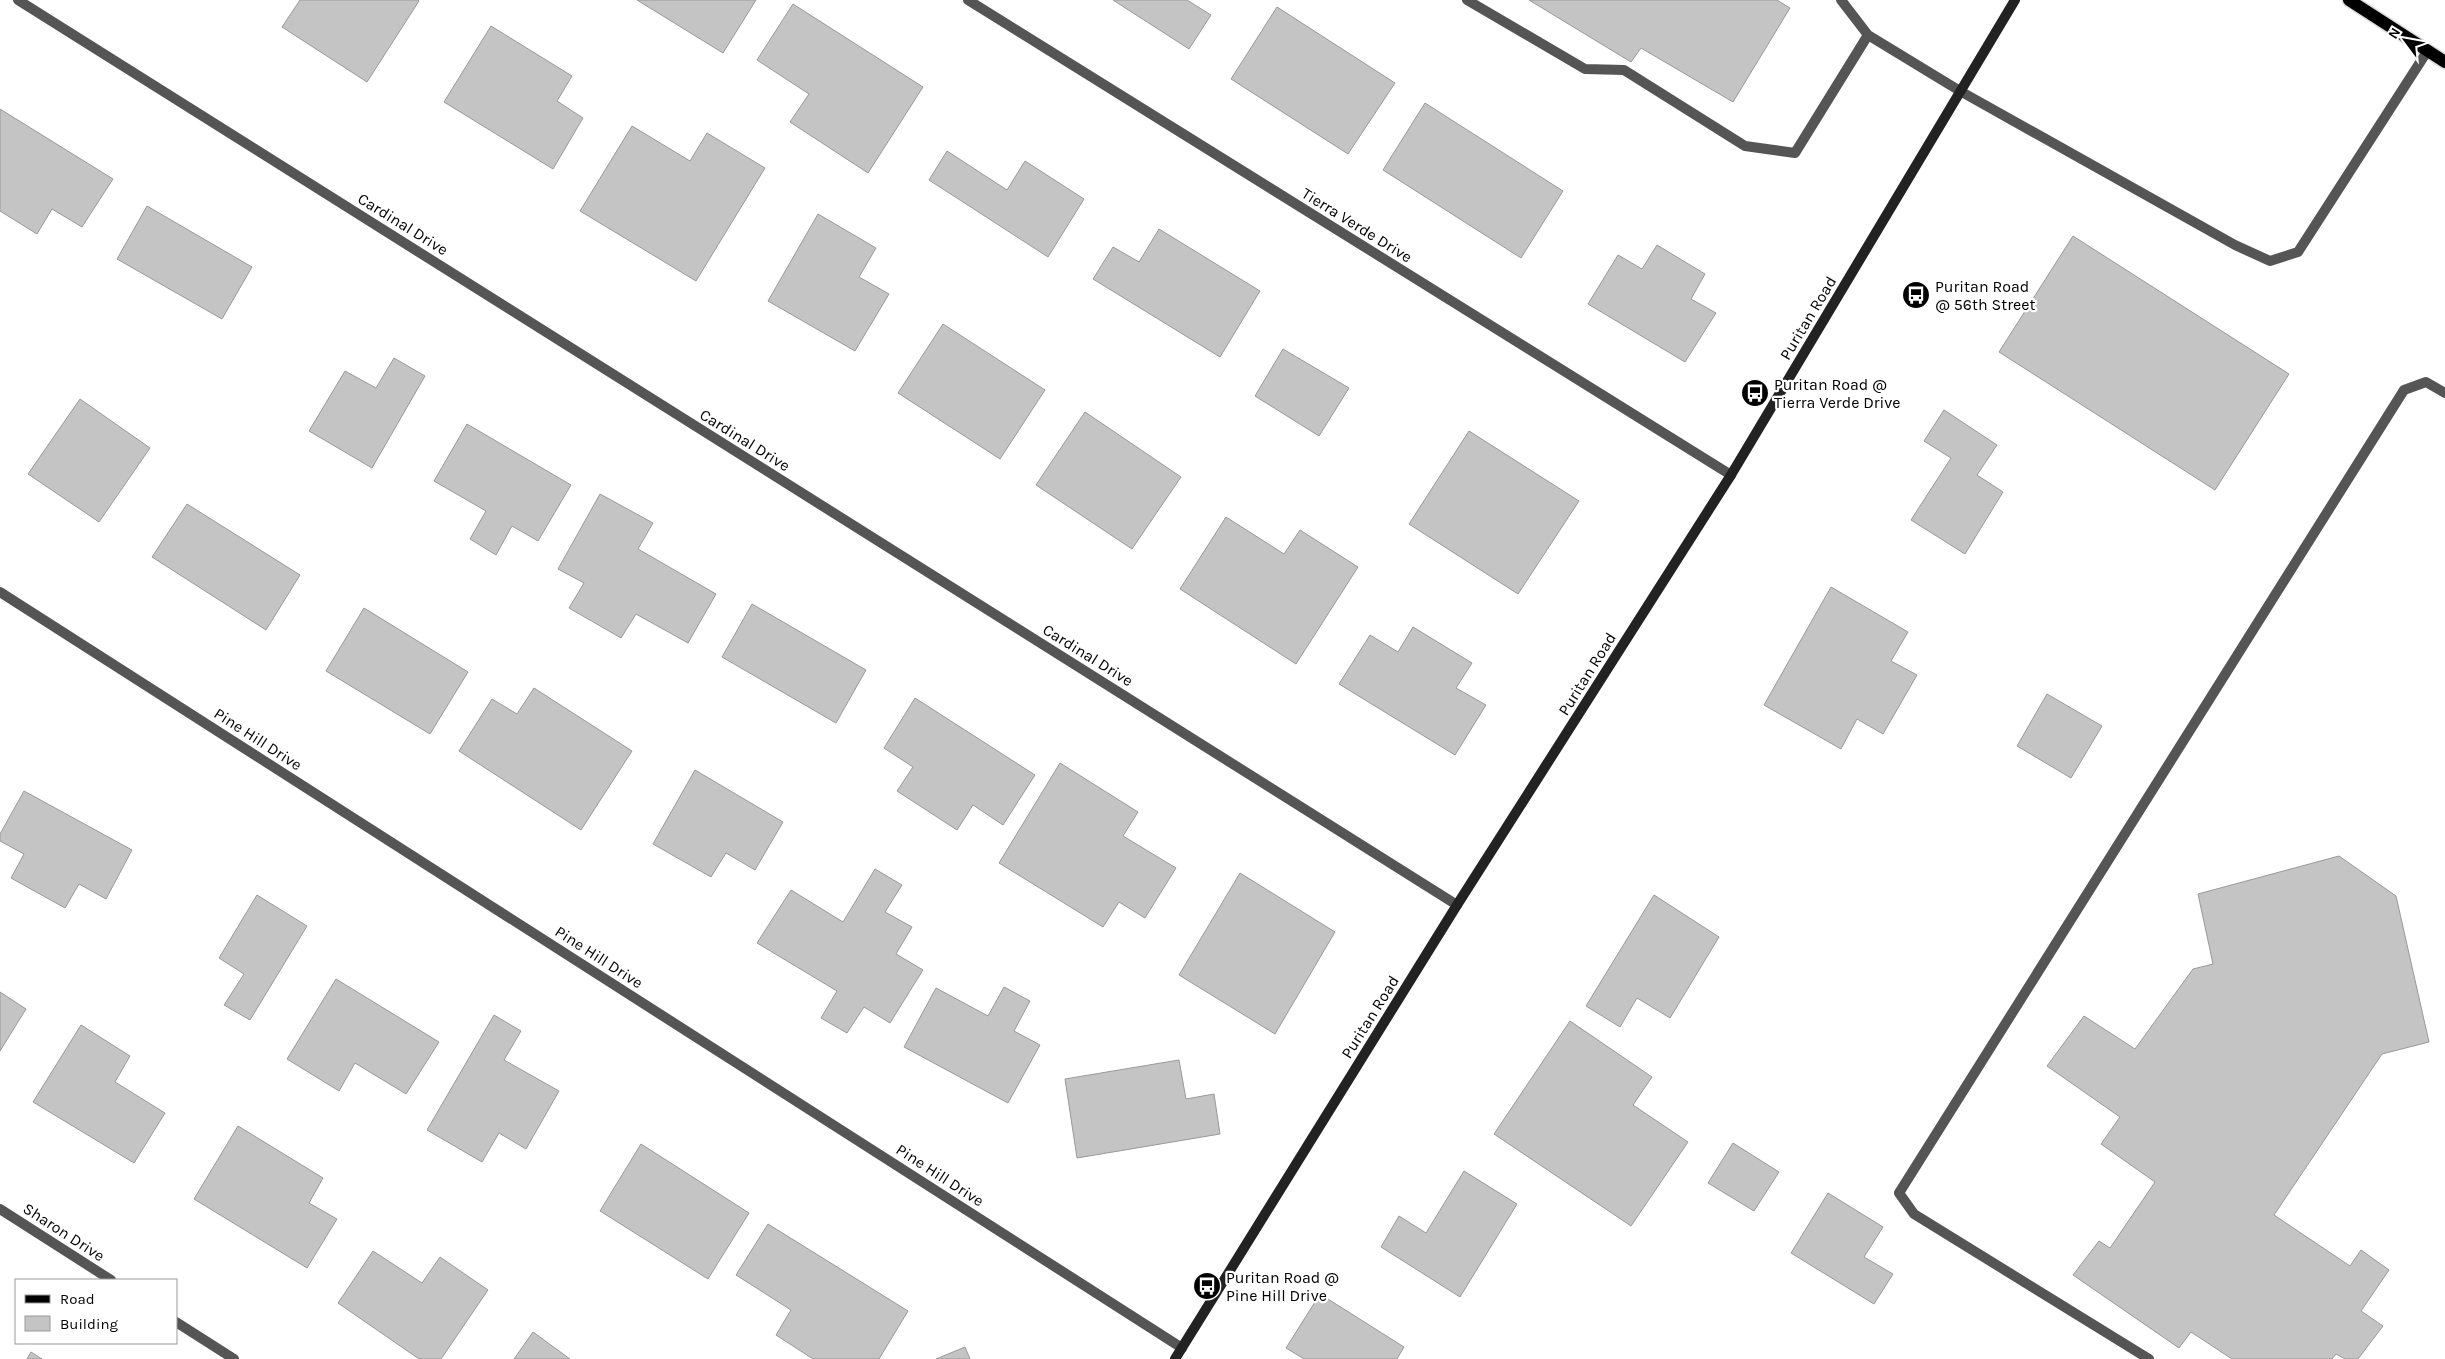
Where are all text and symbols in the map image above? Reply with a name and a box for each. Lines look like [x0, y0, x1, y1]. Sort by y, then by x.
north arrow [2380, 15, 2430, 65]
text: N [2385, 25, 2404, 42]
street label: Tierra Verde Drive [1298, 183, 1416, 267]
street label: Cardinal Drive [354, 189, 452, 259]
street label: Puritan Road [1776, 273, 1840, 363]
place label: Puritan Road @ 56th Street [1935, 277, 2035, 314]
bus stop icon: Puritan Road @ 56th Street [1901, 280, 1931, 310]
place label: Puritan Road @ Tierra Verde Drive [1774, 375, 1901, 412]
bus stop icon: Puritan Road @ Tierra Verde Drive [1740, 378, 1770, 408]
street label: Cardinal Drive [696, 405, 794, 475]
street label: Cardinal Drive [1039, 620, 1137, 690]
street label: Puritan Road [1554, 629, 1620, 719]
street label: Pine Hill Drive [211, 704, 305, 774]
street label: Pine Hill Drive [552, 922, 646, 992]
street label: Puritan Road [1337, 972, 1403, 1062]
street label: Pine Hill Drive [893, 1140, 987, 1210]
street label: Sharon Drive [20, 1199, 108, 1265]
place label: Puritan Road @ Pine Hill Drive [1226, 1268, 1339, 1305]
bus stop icon: Puritan Road @ Pine Hill Drive [1192, 1271, 1222, 1301]
legend [15, 1279, 178, 1344]
text: Road [60, 1290, 95, 1308]
text: Building [60, 1315, 118, 1333]

